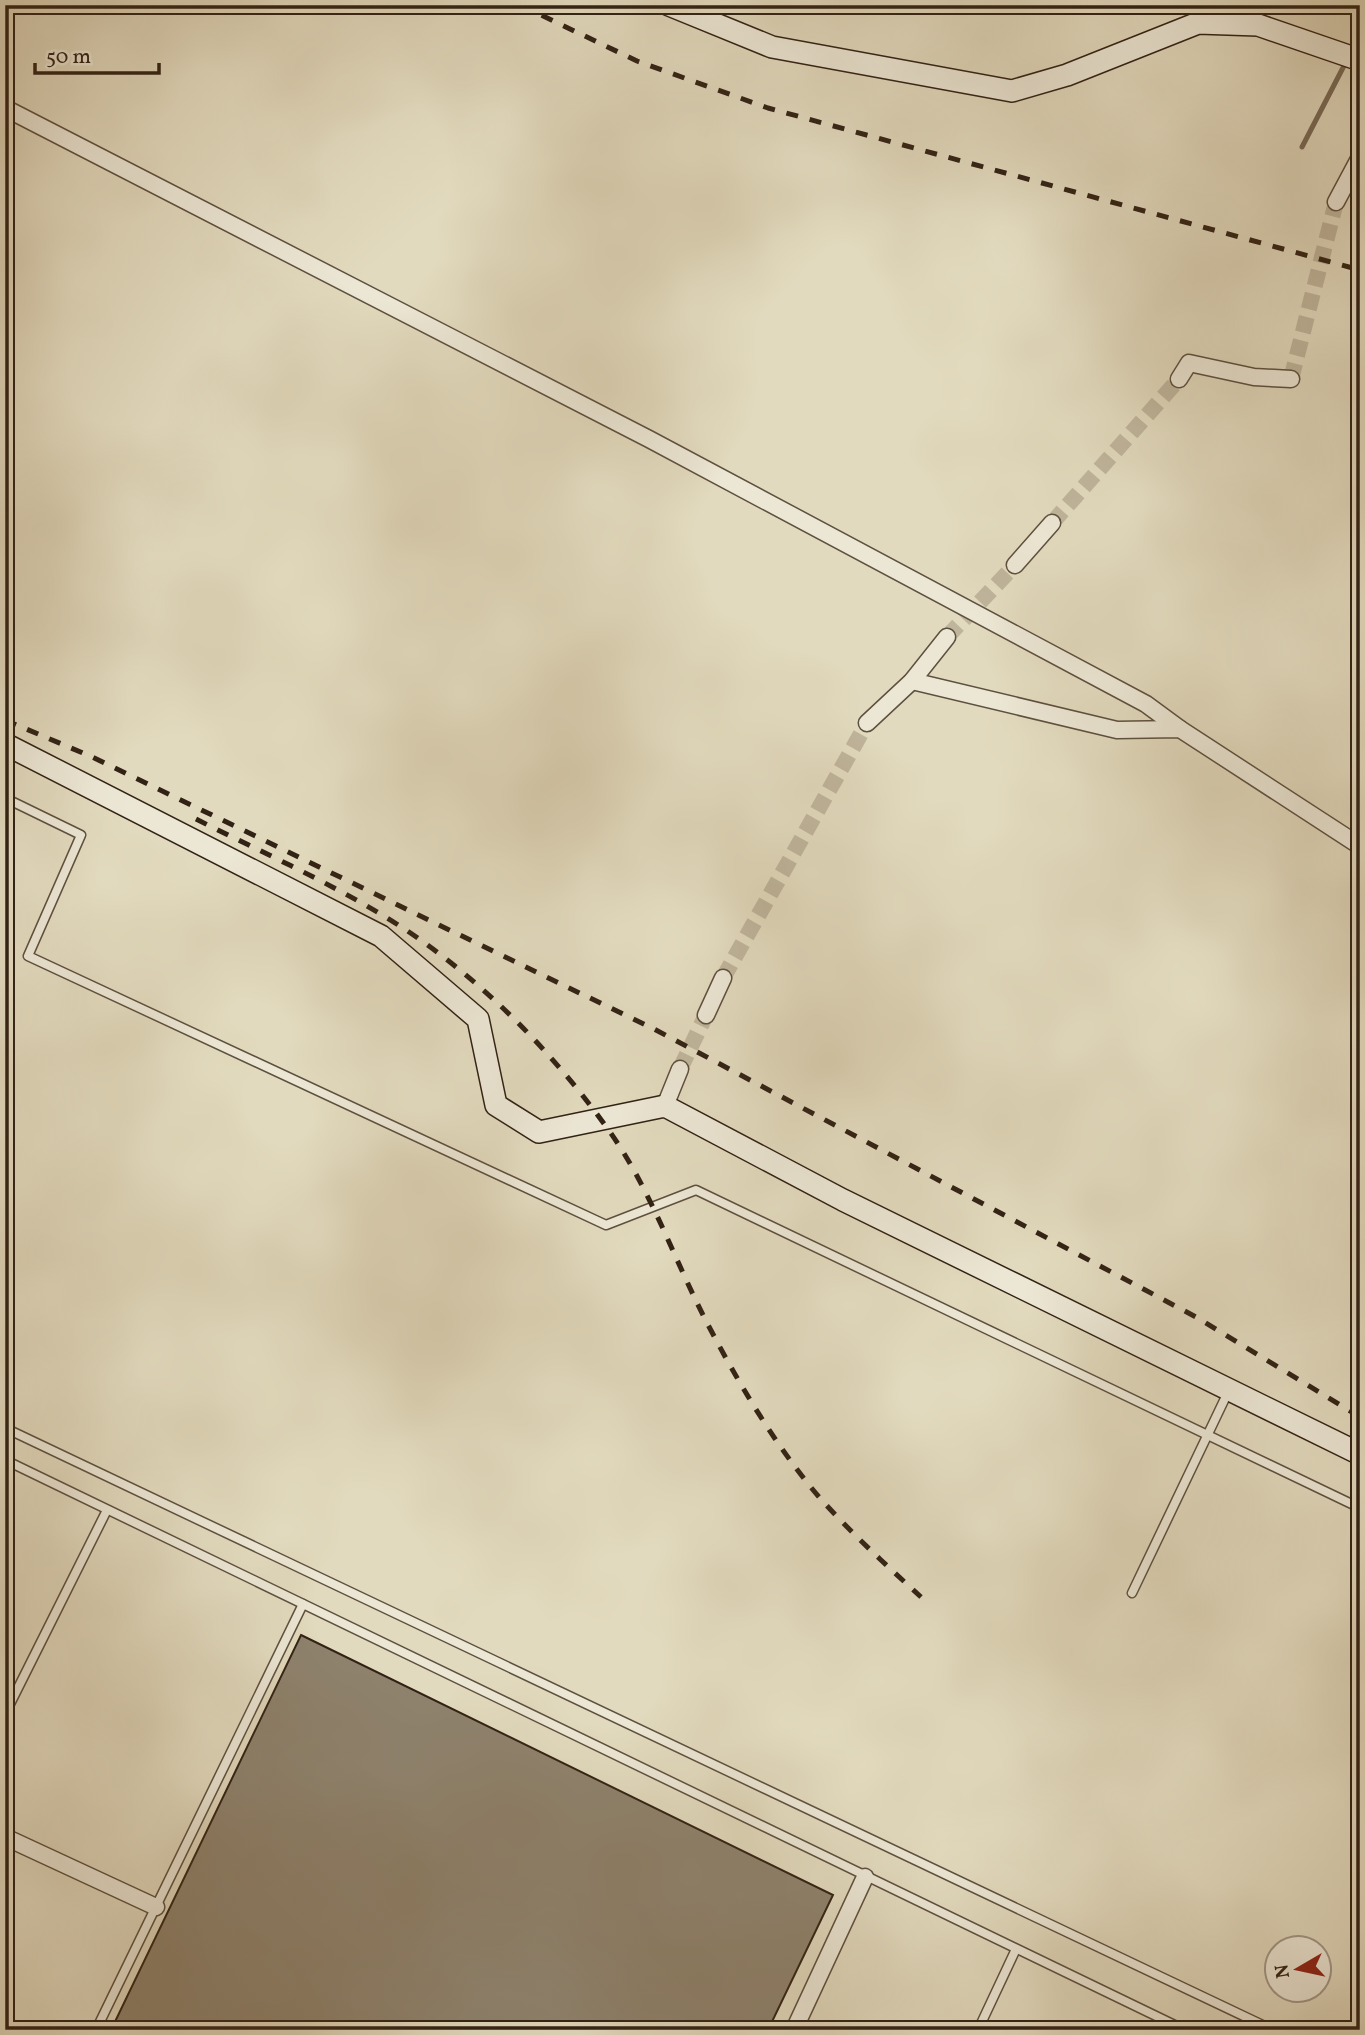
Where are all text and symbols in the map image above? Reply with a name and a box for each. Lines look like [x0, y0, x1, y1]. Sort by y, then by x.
scale bar [35, 32, 159, 76]
text: 50 m [46, 43, 91, 72]
north arrow [1264, 1934, 1334, 2004]
text: N [1269, 1962, 1297, 1980]

